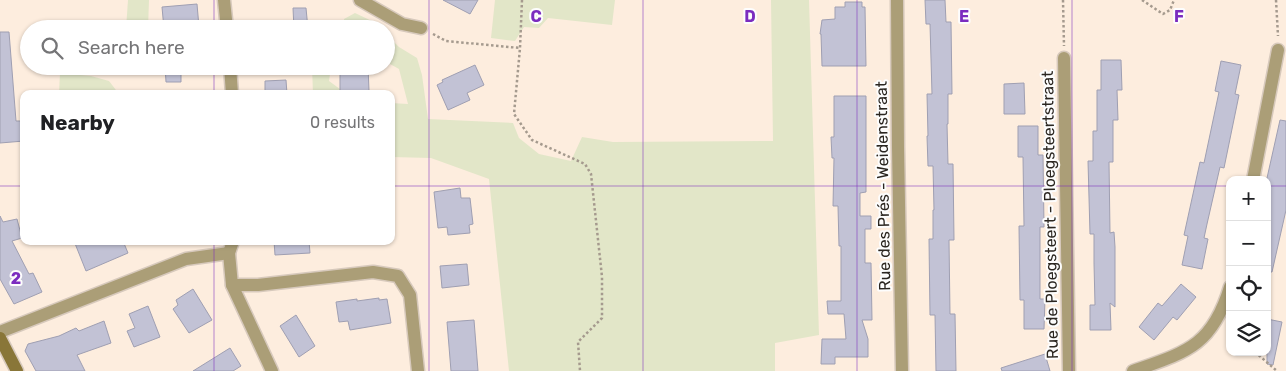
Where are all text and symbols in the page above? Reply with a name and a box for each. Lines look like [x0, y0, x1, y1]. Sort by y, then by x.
text: C [530, 7, 542, 26]
text: D [744, 7, 756, 26]
text: E [959, 7, 969, 26]
text: F [1174, 7, 1184, 26]
search box [20, 20, 395, 75]
icon: search [38, 34, 66, 62]
text: Search here [78, 36, 185, 59]
street label: Rue de Ploegsteert - Ploegsteertstraat [1038, 71, 1062, 359]
street label: Rue des Prés - Weidenstraat [872, 81, 894, 291]
text: Nearby [40, 110, 115, 135]
text: 0 results [310, 113, 375, 132]
map controls [1226, 176, 1271, 356]
button: + [1226, 176, 1271, 221]
button: − [1226, 221, 1271, 266]
button: locate [1226, 266, 1271, 311]
text: 2 [11, 269, 21, 288]
button: layers [1226, 311, 1271, 356]

